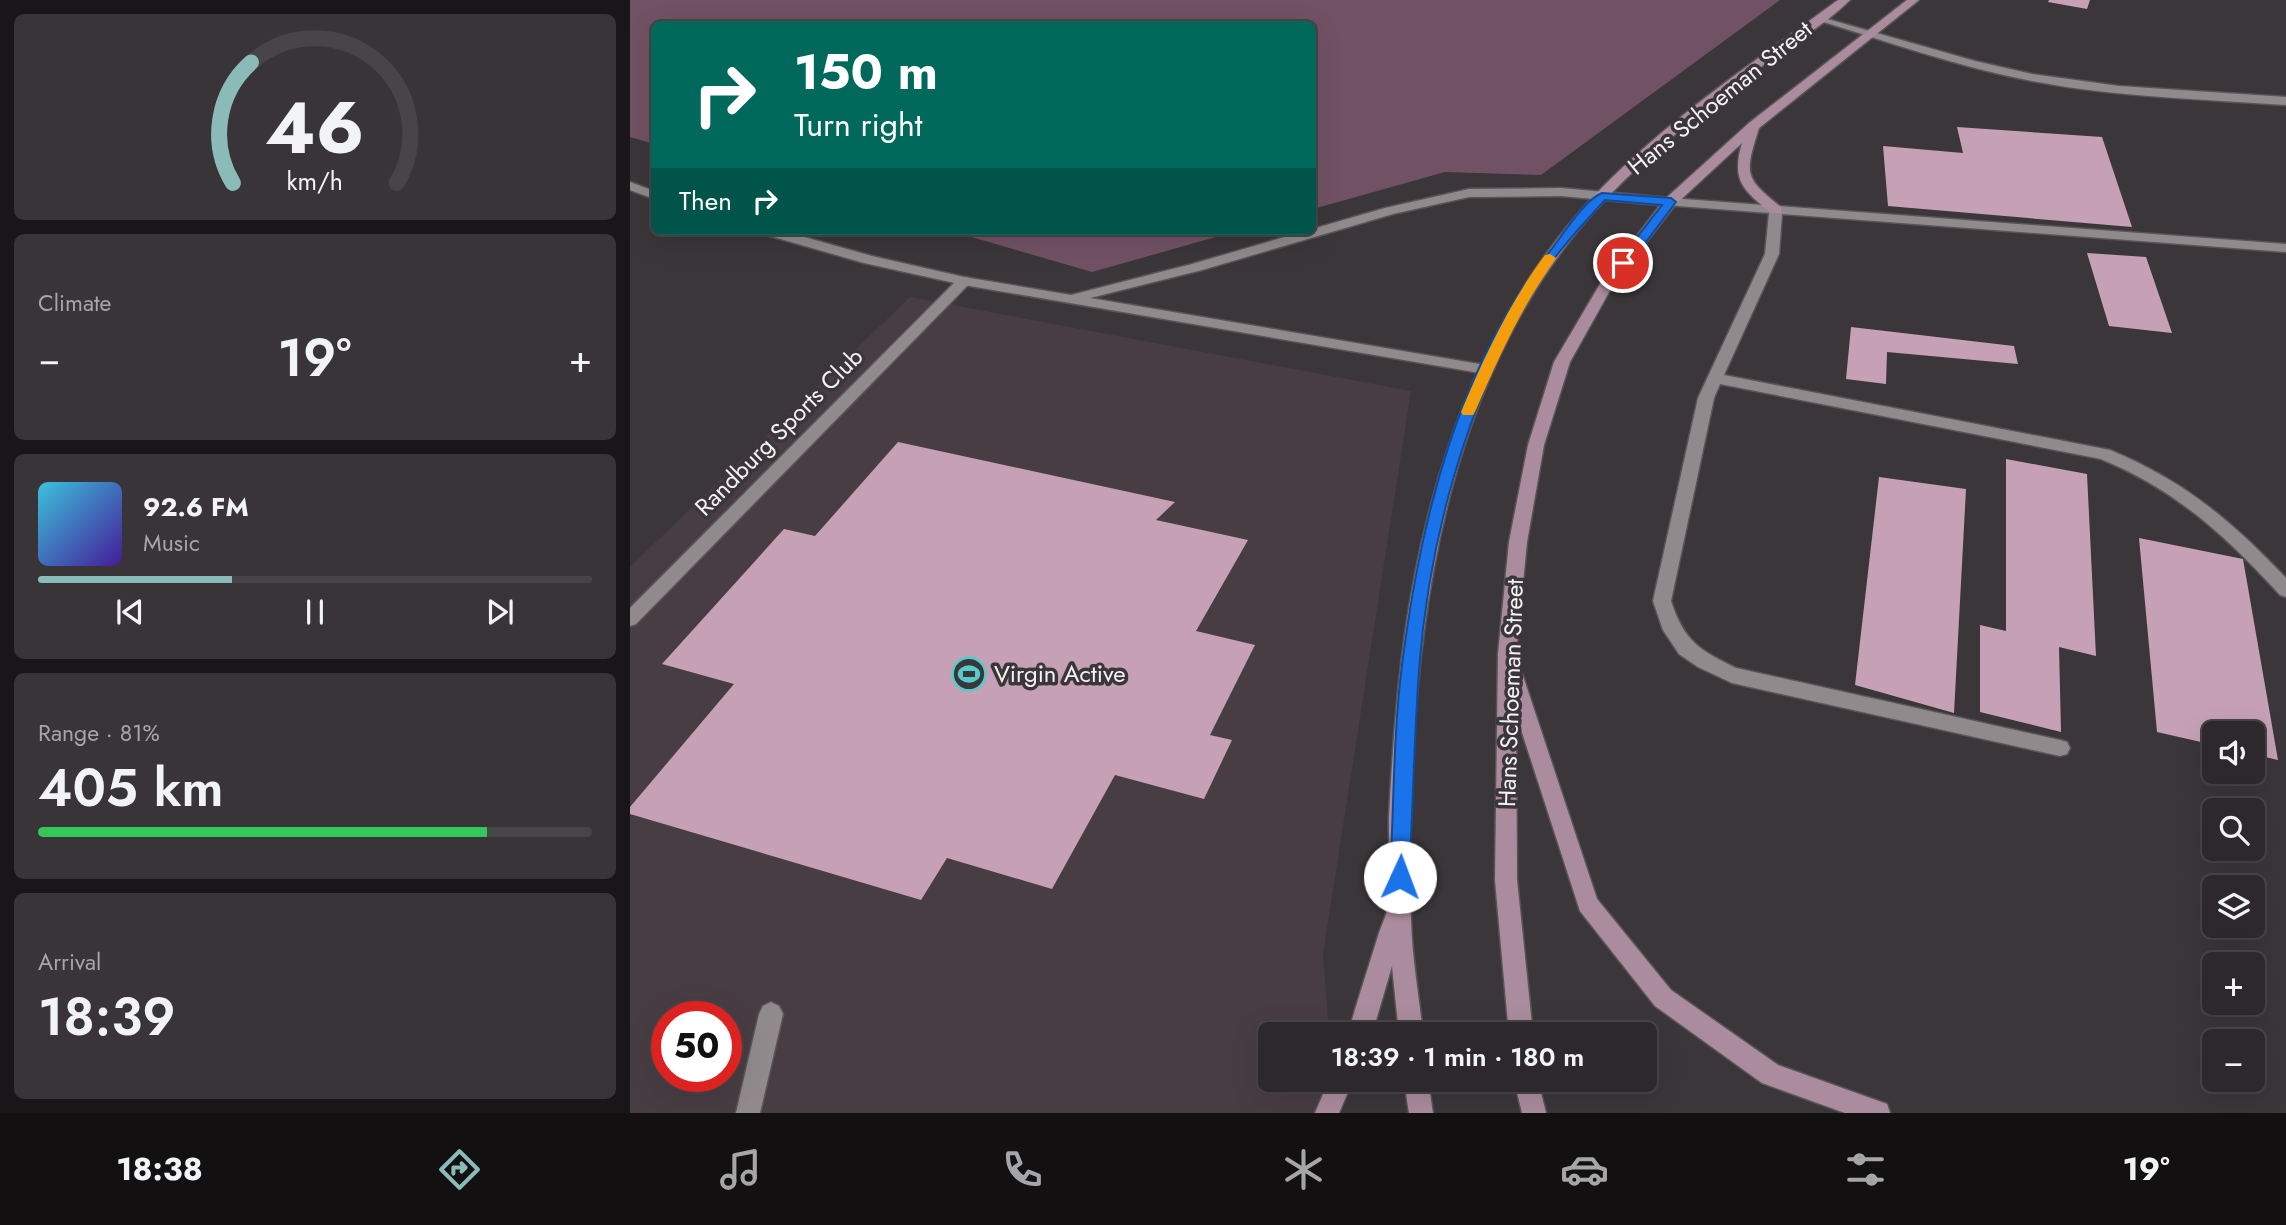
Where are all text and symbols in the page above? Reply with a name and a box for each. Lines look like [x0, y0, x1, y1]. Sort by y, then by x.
street label: Hans Schoeman Street [1620, 12, 1820, 183]
text: 150 m [794, 37, 938, 107]
icon: right [679, 49, 770, 140]
text: 46 [265, 75, 365, 180]
text: Turn right [794, 102, 923, 148]
text: km/h [287, 163, 343, 199]
text: Then [679, 182, 732, 220]
icon: right [746, 182, 784, 220]
pin [1593, 233, 1653, 293]
icon: arrive [1604, 244, 1642, 282]
text: Climate [38, 286, 111, 320]
text: 19° [278, 320, 352, 396]
text: − [38, 331, 60, 386]
text: + [569, 331, 592, 386]
street label: Randburg Sports Club [687, 340, 871, 524]
text: 92.6 FM [143, 488, 249, 526]
text: Music [143, 526, 200, 560]
street label: Hans Schoeman Street [1489, 578, 1532, 808]
icon: previous [111, 593, 149, 631]
icon: pause [296, 593, 334, 631]
icon: next [481, 593, 519, 631]
sports icon: Virgin Active [950, 655, 988, 693]
place label: Virgin Active [994, 656, 1126, 691]
text: Range · 81% [38, 716, 160, 750]
map controls [2202, 721, 2265, 1092]
button: sound [2202, 721, 2265, 784]
text: 405 km [38, 750, 223, 826]
button: search [2202, 798, 2265, 861]
position arrow [1363, 840, 1437, 914]
button: layers [2202, 875, 2265, 938]
text: Arrival [38, 945, 101, 979]
button: + [2202, 952, 2265, 1015]
text: 18:39 [38, 979, 176, 1055]
speed limit sign: 50 [651, 1001, 742, 1092]
button: − [2202, 1029, 2265, 1092]
text: 18:39 · 1 min · 180 m [1331, 1038, 1584, 1076]
icon: directions [435, 1145, 484, 1194]
icon: music [716, 1145, 765, 1194]
icon: phone [998, 1145, 1047, 1194]
icon: climate [1279, 1145, 1328, 1194]
icon: car [1560, 1145, 1609, 1194]
icon: filters [1841, 1145, 1890, 1194]
text: 18:38 [116, 1146, 203, 1192]
text: 19° [2123, 1146, 2170, 1192]

